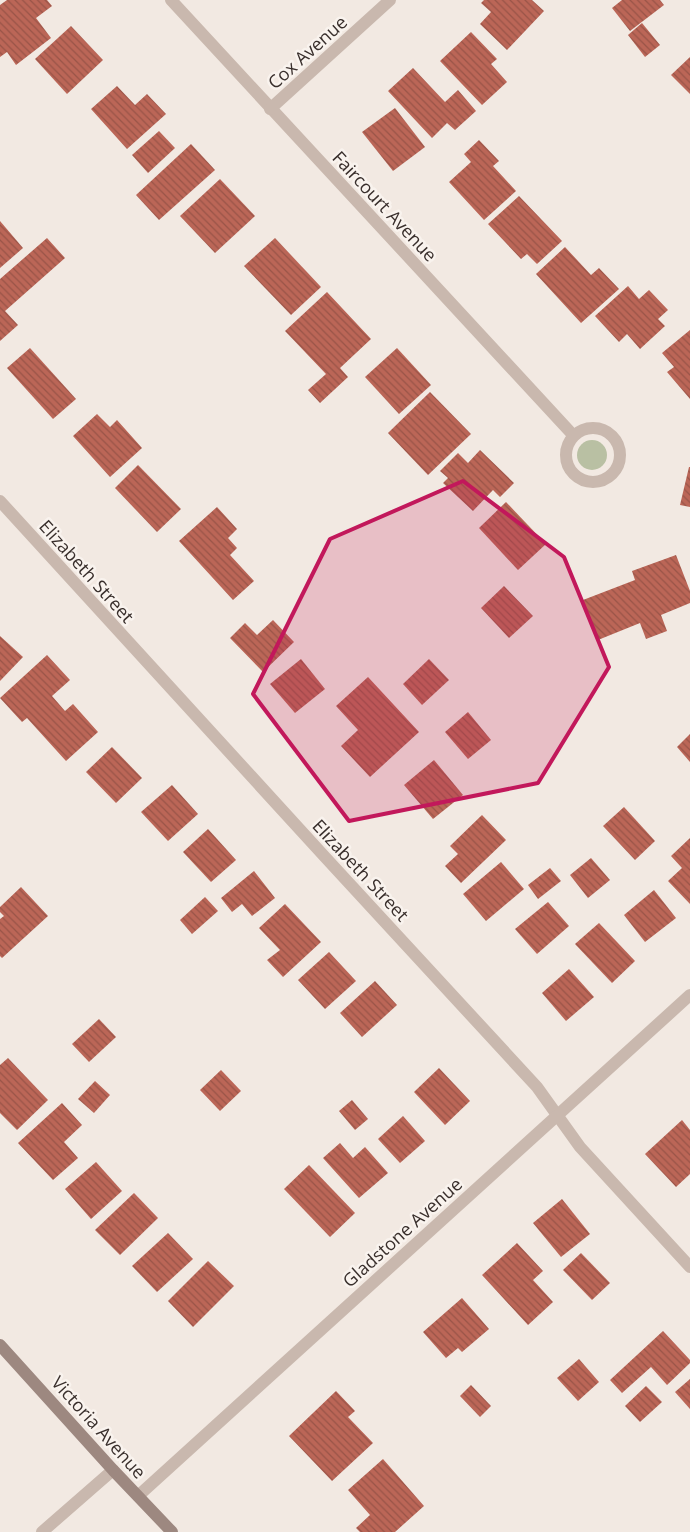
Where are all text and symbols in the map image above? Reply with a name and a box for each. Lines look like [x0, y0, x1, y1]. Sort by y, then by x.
street label: Cox Avenue [262, 10, 352, 94]
street label: Faircourt Avenue [328, 146, 442, 266]
street label: Elizabeth Street [34, 514, 140, 628]
street label: Elizabeth Street [308, 814, 414, 926]
street label: Gladstone Avenue [337, 1172, 467, 1292]
street label: Victoria Avenue [46, 1371, 152, 1483]

